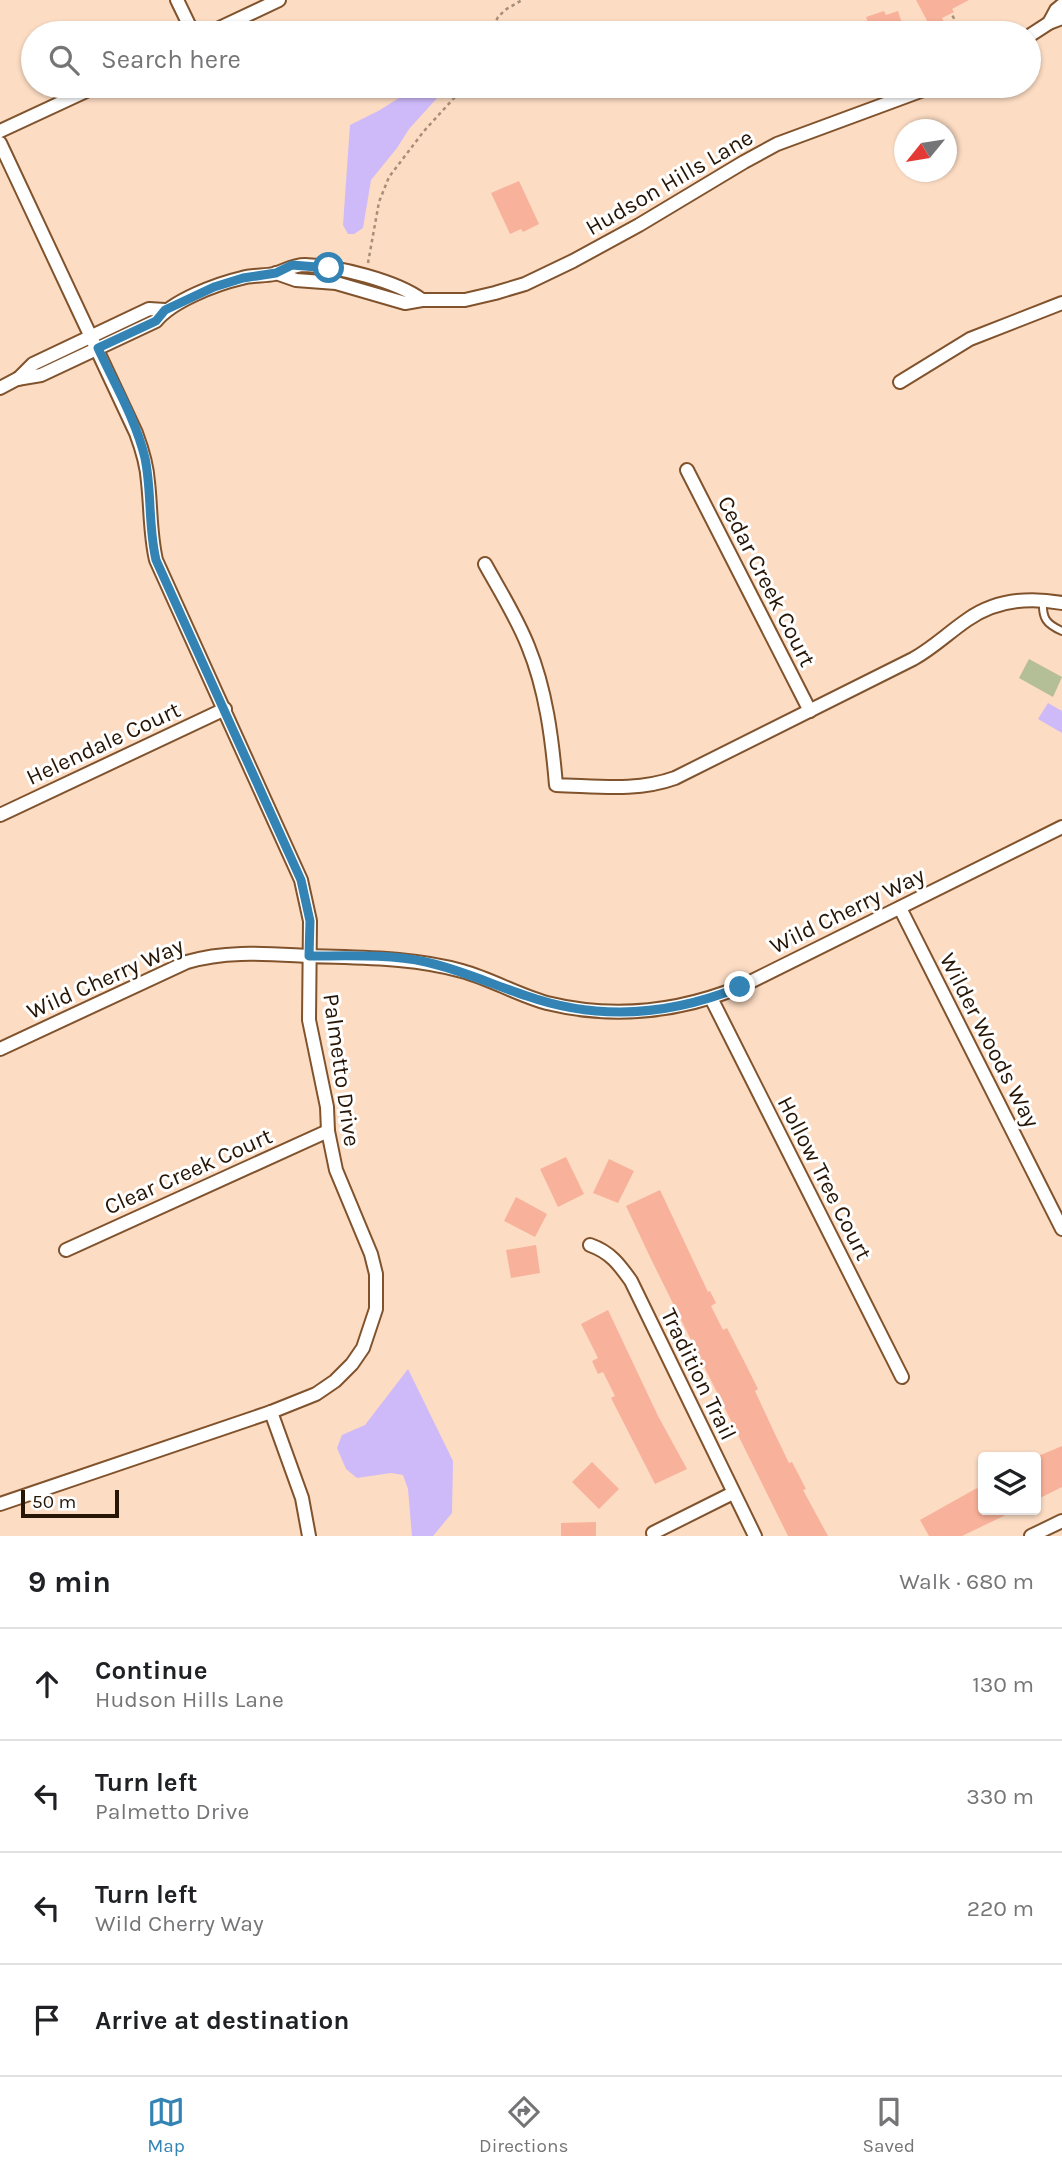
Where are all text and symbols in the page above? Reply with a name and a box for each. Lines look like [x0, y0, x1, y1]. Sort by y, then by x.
search box [21, 21, 1041, 98]
icon: search [45, 41, 83, 79]
text: Search here [101, 44, 241, 75]
north arrow [894, 119, 957, 182]
street label: Hudson Hills Lane [581, 124, 758, 241]
route start [313, 252, 344, 283]
street label: Cedar Creek Court [712, 491, 821, 671]
street label: Helendale Court [22, 696, 185, 791]
street label: Wild Cherry Way [765, 861, 929, 960]
street label: Wild Cherry Way [23, 932, 188, 1025]
street label: Wilder Woods Way [934, 948, 1045, 1132]
route end [724, 971, 755, 1002]
street label: Palmetto Drive [317, 992, 366, 1148]
street label: Hollow Tree Court [772, 1092, 878, 1265]
street label: Clear Creek Court [100, 1122, 277, 1221]
street label: Tradition Trail [655, 1304, 742, 1444]
map controls [978, 1452, 1041, 1515]
button: layers [978, 1452, 1041, 1515]
scale bar [21, 1487, 119, 1519]
text: 50 m [32, 1491, 76, 1513]
text: 9 min [28, 1564, 111, 1600]
text: Walk · 680 m [899, 1568, 1034, 1595]
text: Continue [95, 1655, 207, 1686]
icon: ahead [28, 1665, 66, 1703]
text: 130 m [972, 1671, 1034, 1698]
text: Hudson Hills Lane [95, 1686, 284, 1713]
text: Turn left [95, 1767, 197, 1798]
icon: left [28, 1777, 66, 1815]
text: 330 m [966, 1783, 1034, 1810]
text: Palmetto Drive [95, 1798, 249, 1825]
text: Turn left [95, 1879, 197, 1910]
icon: left [28, 1889, 66, 1927]
text: 220 m [967, 1895, 1034, 1922]
text: Wild Cherry Way [95, 1910, 264, 1937]
icon: arrive [28, 2001, 66, 2039]
text: Arrive at destination [95, 2005, 349, 2036]
tab: Map [147, 2093, 185, 2157]
tab: Directions [479, 2093, 568, 2157]
tab: Saved [862, 2093, 915, 2157]

